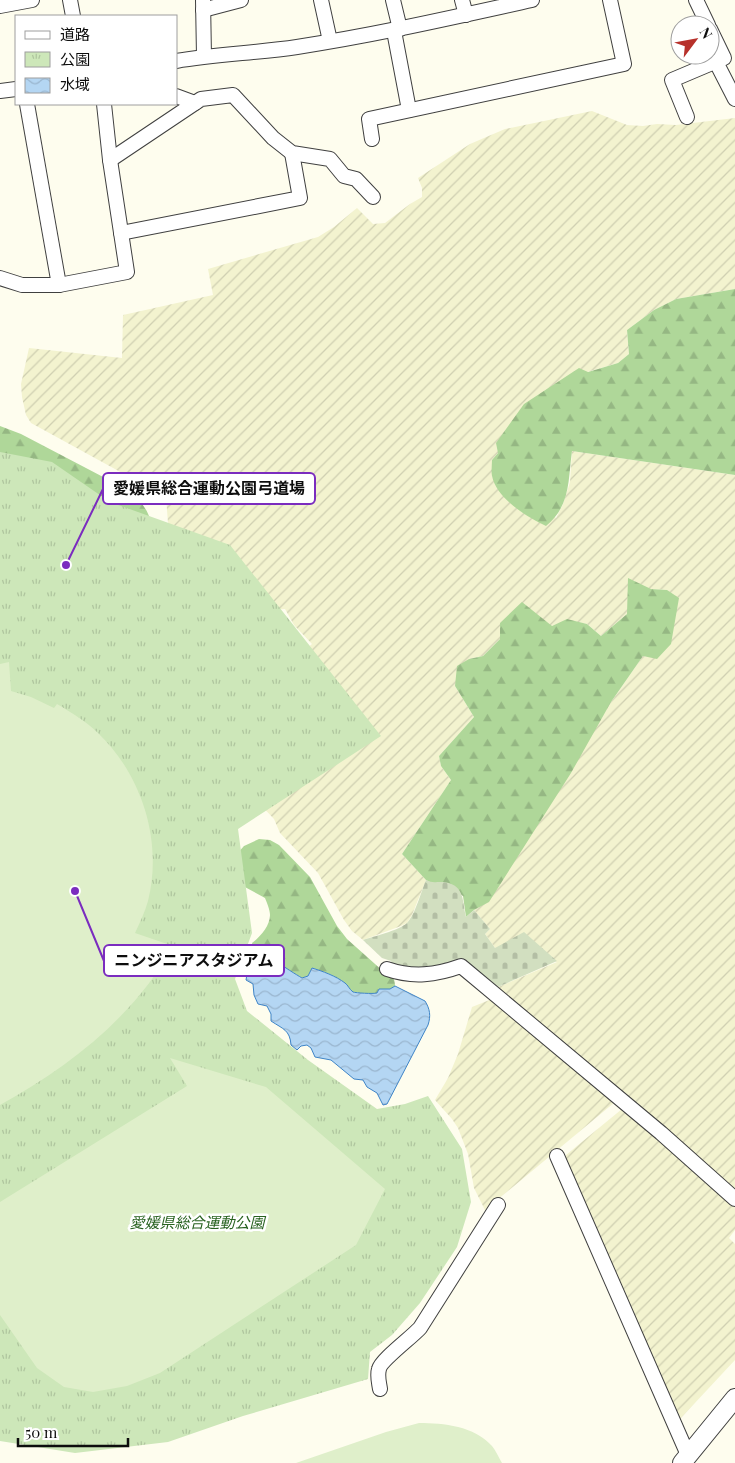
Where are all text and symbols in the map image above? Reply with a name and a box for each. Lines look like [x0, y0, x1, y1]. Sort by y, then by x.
legend [15, 15, 178, 105]
north arrow [670, 15, 720, 65]
text: 道路 [60, 24, 90, 44]
text: N [696, 24, 717, 42]
text: 公園 [60, 49, 90, 69]
text: 水域 [60, 74, 90, 94]
callout: 愛媛県総合運動公園弓道場 [103, 473, 315, 504]
text: 愛媛県総合運動公園弓道場 [113, 477, 305, 498]
callout: ニンジニアスタジアム [104, 945, 284, 976]
text: ニンジニアスタジアム [115, 949, 273, 970]
park label: 愛媛県総合運動公園 [129, 1212, 266, 1232]
scale bar [18, 1416, 128, 1448]
text: 50 m [25, 1422, 58, 1442]

